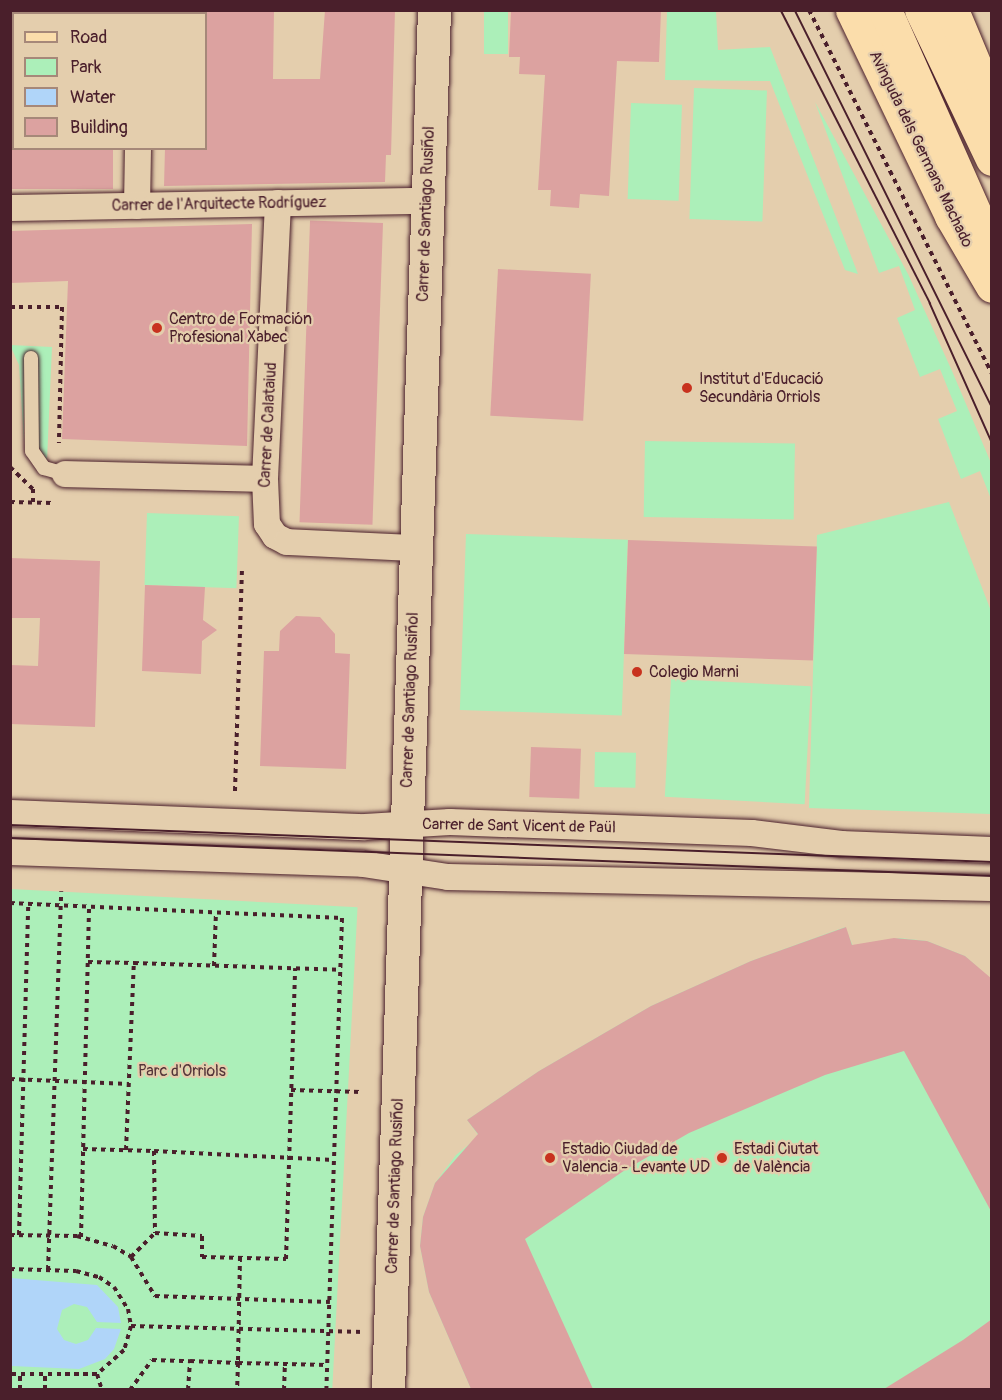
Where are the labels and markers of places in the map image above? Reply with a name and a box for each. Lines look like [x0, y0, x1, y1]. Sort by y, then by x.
place label: Centro de Formación Profesional Xabec [169, 309, 312, 347]
marker: Centro de Formación Profesional Xabec [150, 321, 164, 335]
place label: Institut d'Educació Secundària Orriols [699, 369, 824, 407]
marker: Institut d'Educació Secundària Orriols [680, 381, 694, 395]
place label: Colegio Marni [649, 662, 739, 682]
marker: Colegio Marni [630, 665, 644, 679]
place label: Estadio Ciudad de Valencia - Levante UD [562, 1139, 710, 1177]
place label: Estadi Ciutat de València [734, 1139, 818, 1177]
marker: Estadio Ciudad de Valencia - Levante UD [543, 1151, 557, 1165]
marker: Estadi Ciutat de València [715, 1151, 729, 1165]

